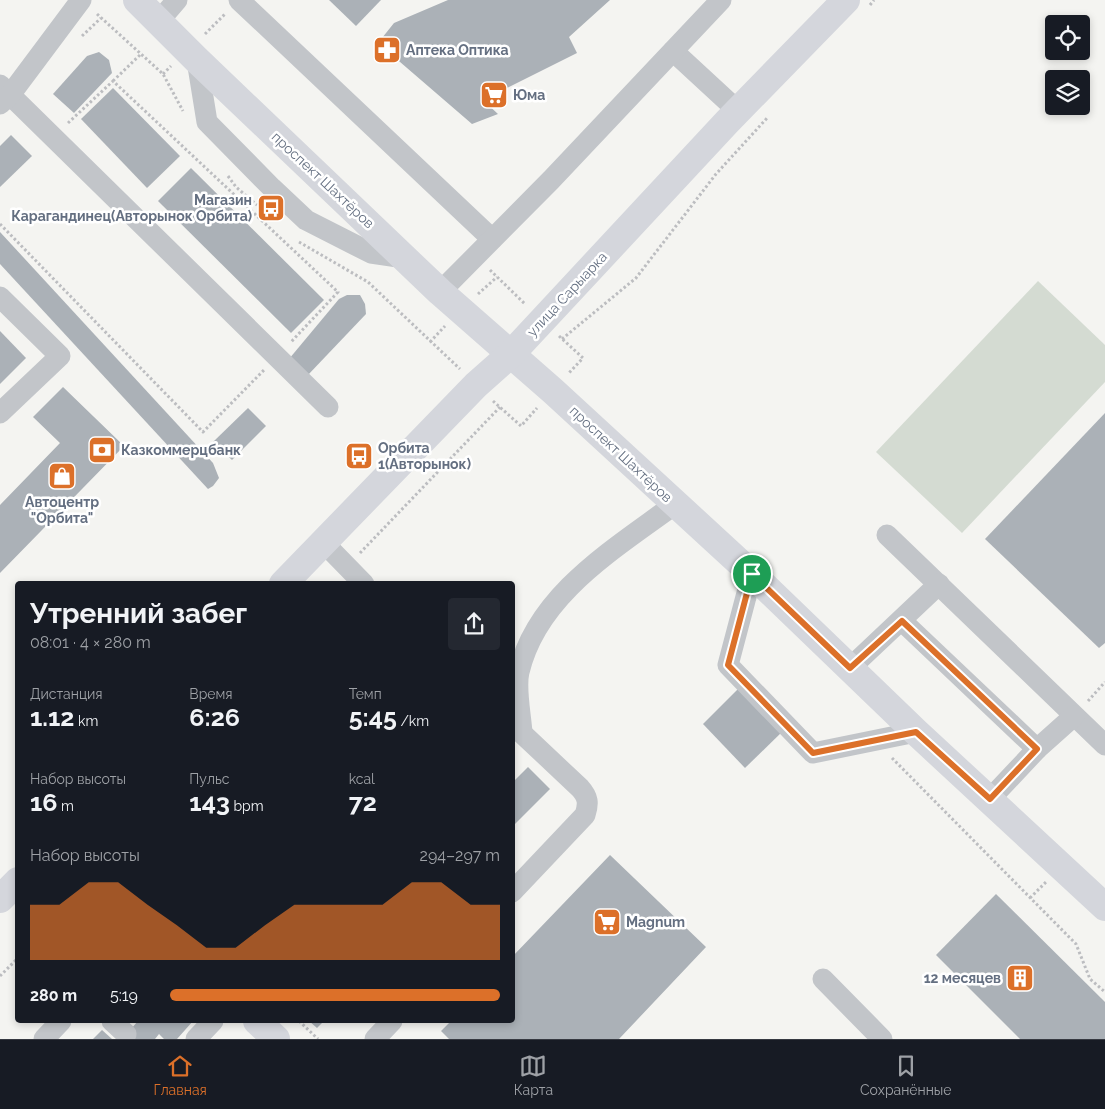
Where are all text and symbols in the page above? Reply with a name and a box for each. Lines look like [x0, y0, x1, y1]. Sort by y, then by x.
map controls [1045, 15, 1090, 115]
button: locate [1045, 15, 1090, 60]
pharmacy icon: Аптека Оптика [372, 35, 402, 65]
place label: Аптека Оптика [406, 42, 509, 58]
button: layers [1045, 70, 1090, 115]
supermarket icon: Юма [479, 80, 509, 110]
place label: Юма [513, 87, 545, 103]
street label: проспект Шахтёров [269, 129, 377, 231]
place label: Магазин Карагандинец(Авторынок Орбита) [11, 192, 252, 224]
bus stop icon: Магазин Карагандинец(Авторынок Орбита) [256, 193, 286, 223]
street label: улица Сарыарка [524, 248, 610, 340]
street label: проспект Шахтёров [567, 403, 675, 505]
bank icon: Казкоммерцбанк [87, 435, 117, 465]
place label: Орбита 1(Авторынок) [378, 440, 471, 472]
bus stop icon: Орбита 1(Авторынок) [344, 441, 374, 471]
place label: Казкоммерцбанк [121, 442, 241, 458]
shop icon: Автоцентр "Орбита" [47, 461, 77, 491]
place label: Автоцентр "Орбита" [25, 494, 99, 526]
pin [731, 553, 773, 595]
icon: arrive [738, 560, 766, 588]
text: Утренний забег [30, 597, 247, 630]
button: share [448, 598, 500, 650]
text: 08:01 · 4 × 280 m [30, 633, 151, 652]
text: Дистанция [30, 686, 103, 702]
text: Время [189, 686, 233, 702]
text: Темп [349, 686, 382, 702]
text: 1.12 [30, 702, 74, 732]
text: 6:26 [189, 702, 240, 732]
text: 5:45 [349, 702, 397, 732]
text: km [74, 713, 98, 729]
text: /km [397, 713, 429, 729]
text: Набор высоты [30, 771, 126, 787]
text: Пульс [189, 771, 229, 787]
text: kcal [349, 771, 375, 787]
text: 16 [30, 787, 58, 817]
text: 143 [189, 787, 230, 817]
text: 72 [349, 787, 377, 817]
text: m [58, 798, 74, 814]
text: bpm [230, 798, 264, 814]
text: Набор высоты [30, 846, 140, 865]
text: 294–297 m [420, 846, 500, 865]
supermarket icon: Magnum [592, 907, 622, 937]
place label: Magnum [626, 914, 685, 930]
building icon: 12 месяцев [1005, 963, 1035, 993]
place label: 12 месяцев [924, 970, 1001, 986]
text: 280 m [30, 986, 77, 1005]
text: 5:19 [110, 986, 138, 1005]
tab: Главная [153, 1052, 207, 1098]
tab: Карта [514, 1052, 553, 1098]
tab: Сохранённые [860, 1052, 952, 1098]

